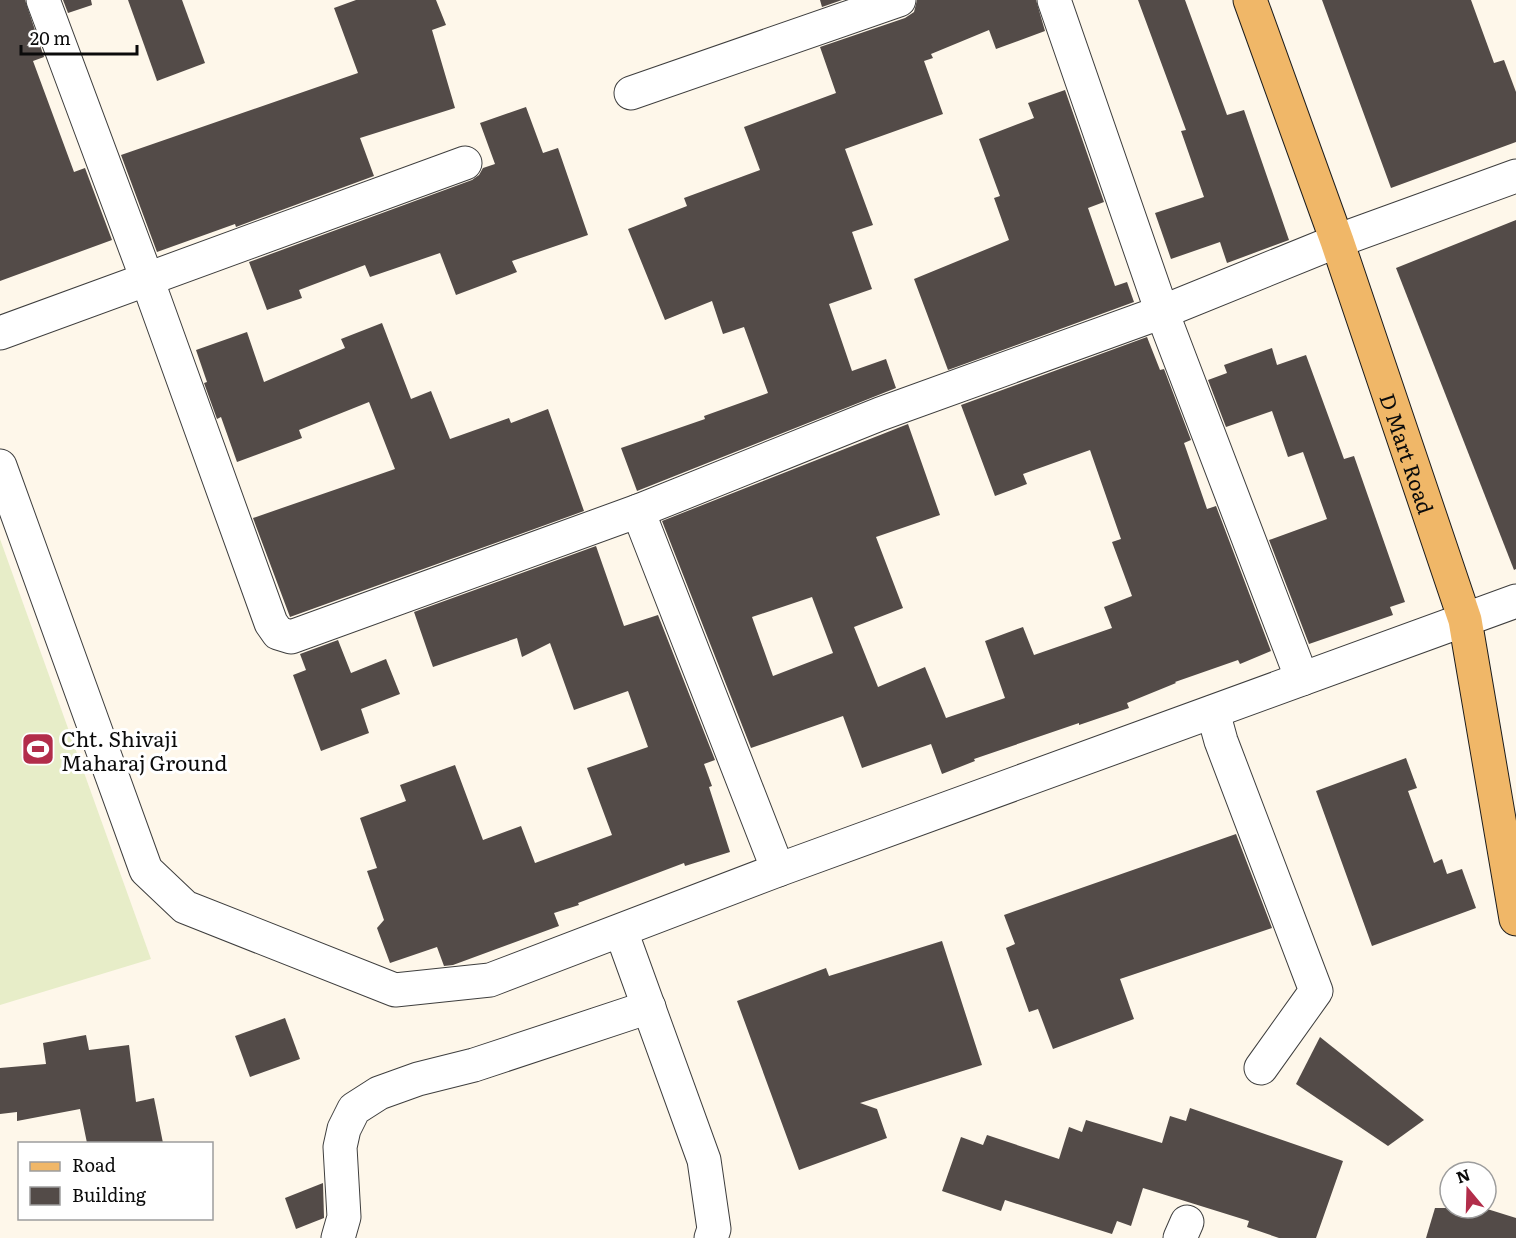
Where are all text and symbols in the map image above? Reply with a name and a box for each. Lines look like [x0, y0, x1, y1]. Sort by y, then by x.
scale bar [21, 18, 136, 56]
text: 20 m [30, 24, 71, 51]
street label: D Mart Road [1374, 389, 1443, 518]
place label: Cht. Shivaji Maharaj Ground [61, 722, 227, 777]
sports icon: Cht. Shivaji Maharaj Ground [20, 731, 56, 767]
legend [18, 1142, 213, 1220]
text: Road [72, 1151, 116, 1178]
north arrow [1438, 1160, 1498, 1220]
text: N [1453, 1161, 1473, 1188]
text: Building [72, 1181, 147, 1208]

